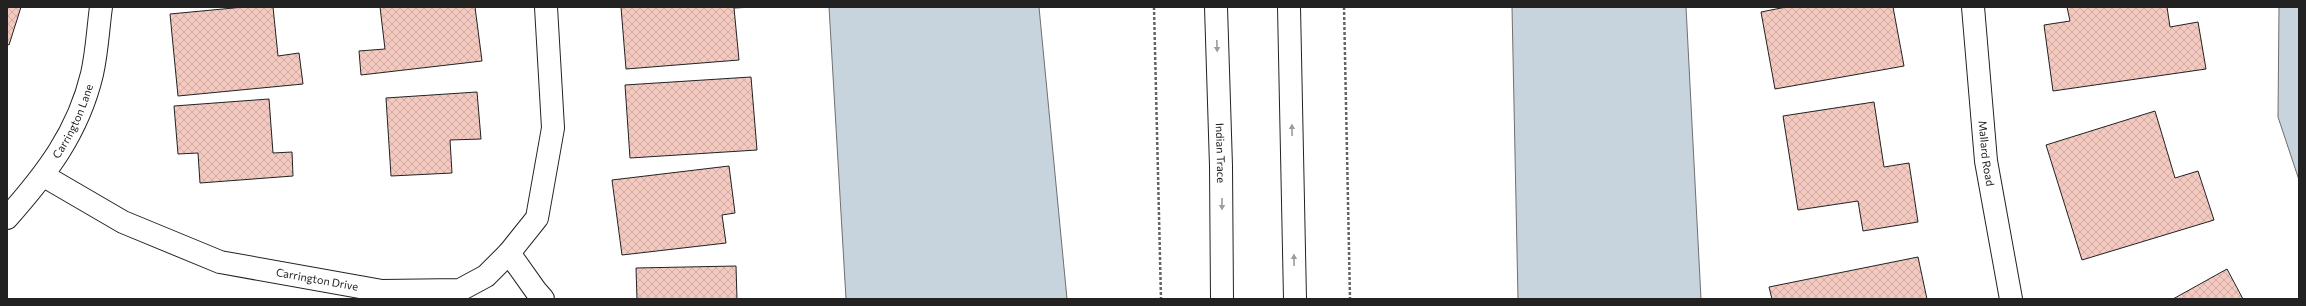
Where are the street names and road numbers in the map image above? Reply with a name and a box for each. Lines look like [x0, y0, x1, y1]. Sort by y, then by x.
street label: Carrington Lane [49, 82, 95, 161]
street label: Mallard Road [1977, 120, 1997, 187]
street label: Indian Trace [1214, 123, 1228, 183]
street label: Carrington Drive [275, 265, 360, 293]

